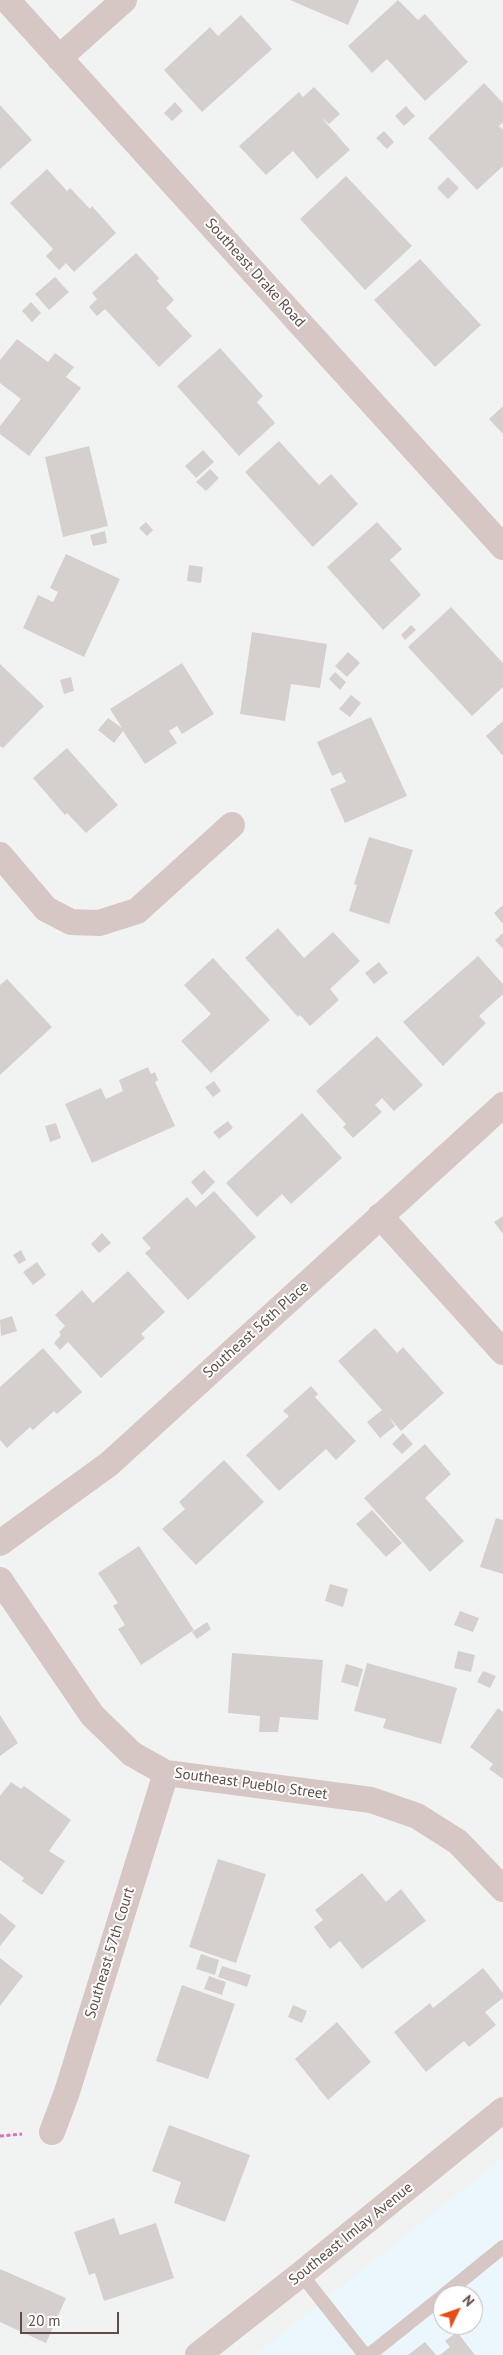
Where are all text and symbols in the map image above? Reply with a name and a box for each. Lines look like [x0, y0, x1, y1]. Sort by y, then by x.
street label: Southeast Drake Road [201, 215, 309, 331]
street label: Southeast 56th Place [200, 1278, 312, 1382]
street label: Southeast Pueblo Street [173, 1764, 329, 1804]
street label: Southeast 57th Court [82, 1885, 138, 2021]
street label: Southeast Imlay Avenue [285, 2179, 417, 2289]
north arrow [433, 2285, 483, 2335]
text: N [459, 2291, 478, 2310]
scale bar [22, 2302, 121, 2334]
text: 20 m [28, 2311, 61, 2330]

